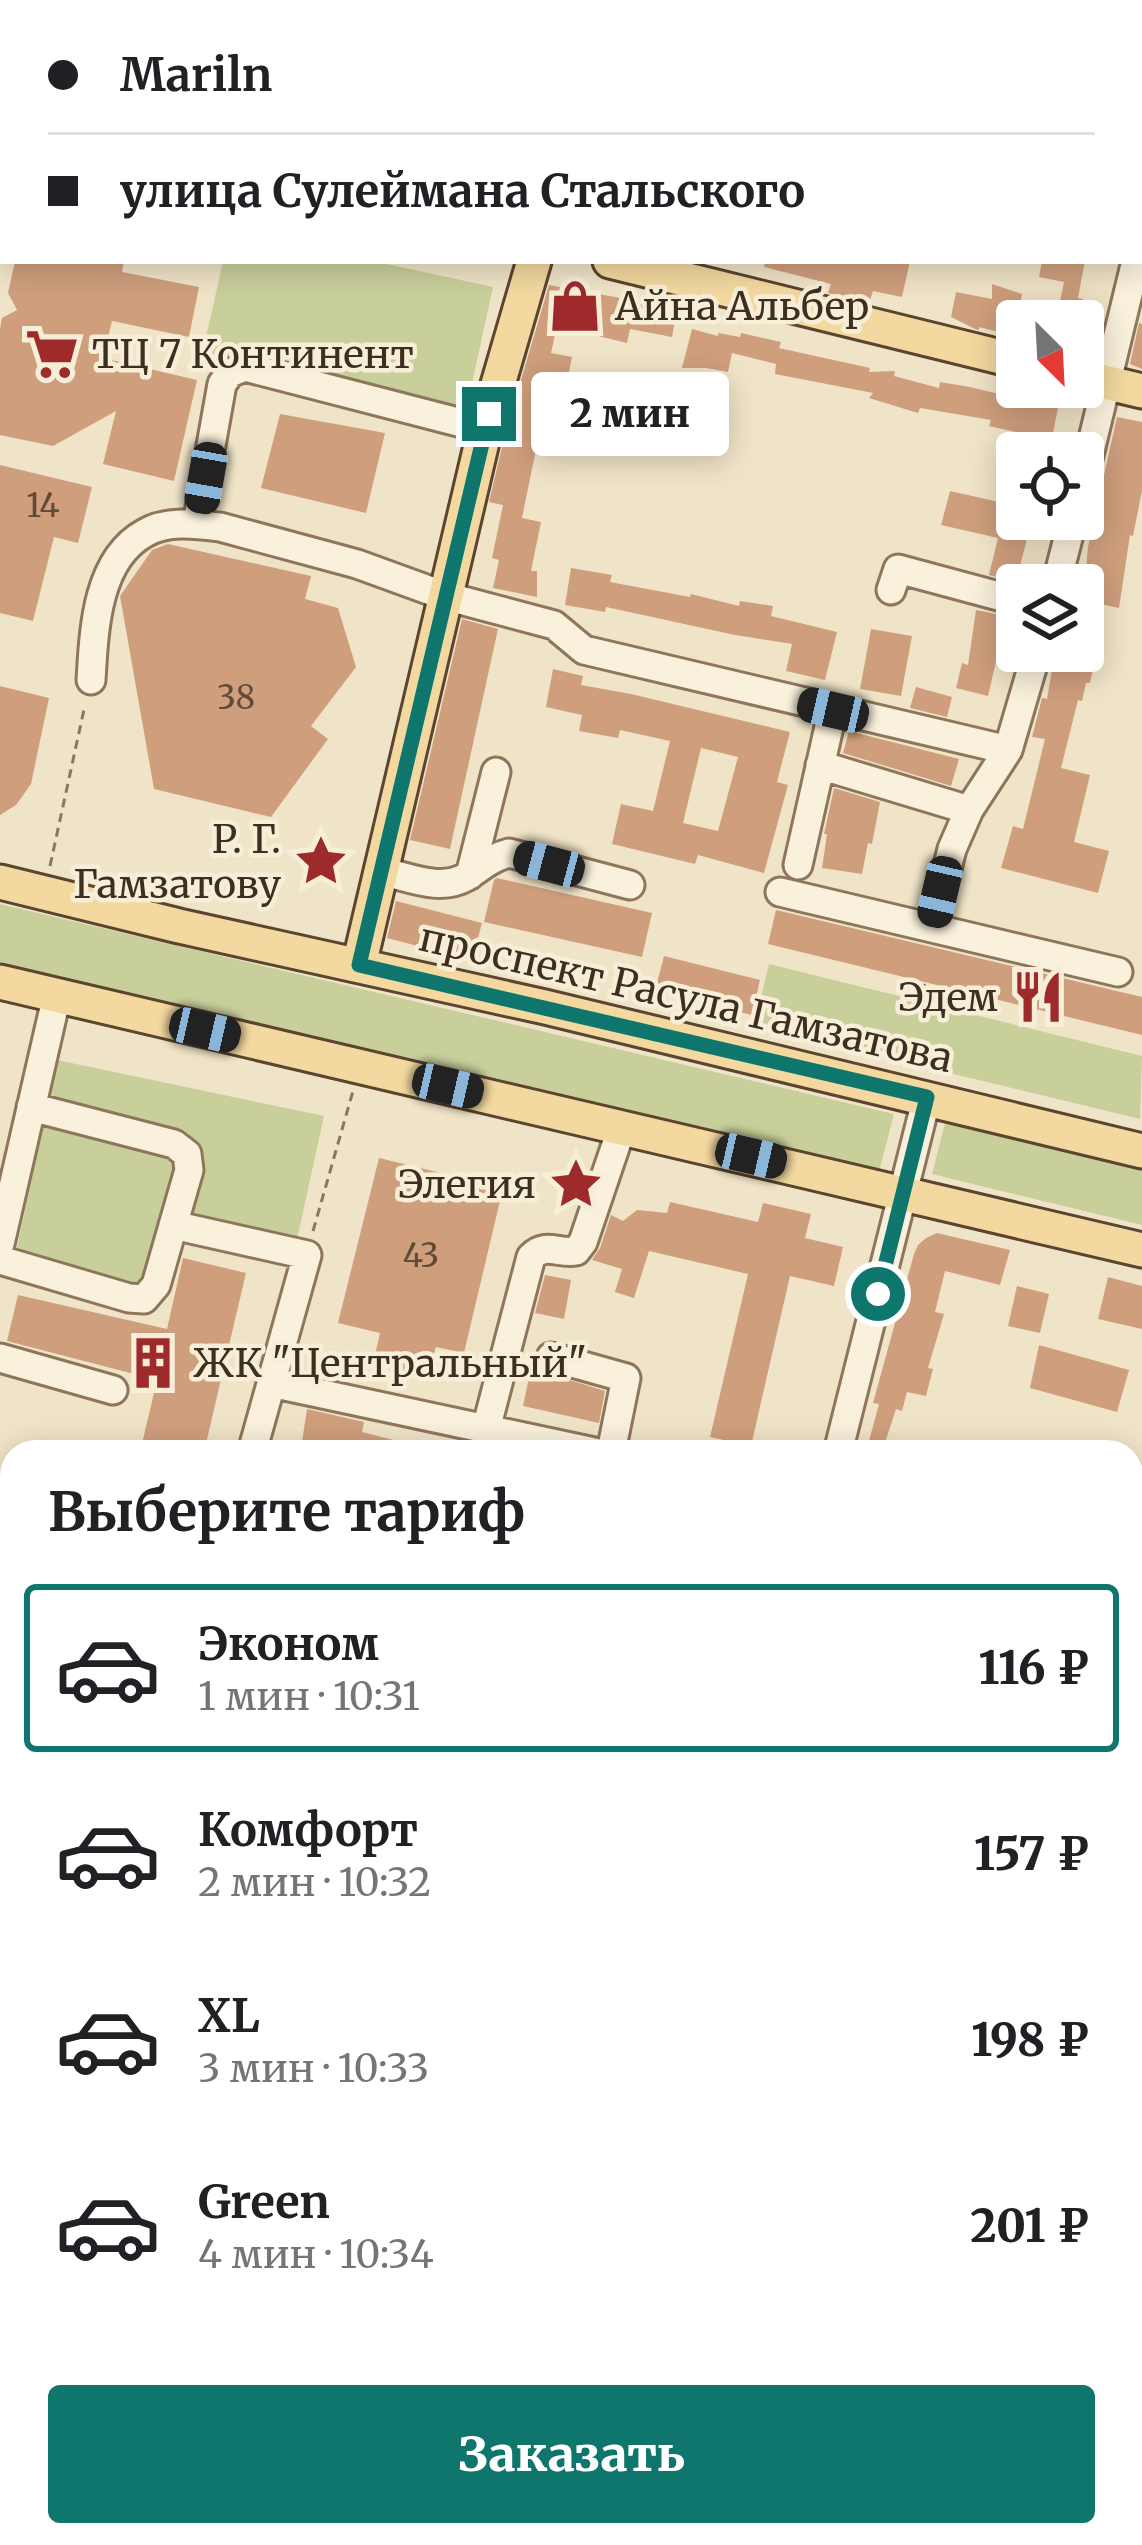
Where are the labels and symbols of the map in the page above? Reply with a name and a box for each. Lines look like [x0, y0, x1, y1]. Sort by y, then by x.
shop icon: Айна Альбер [546, 277, 604, 335]
place label: Айна Альбер [614, 282, 869, 331]
north arrow [996, 300, 1104, 408]
supermarket icon: ТЦ 7 Континент [23, 325, 81, 383]
place label: ТЦ 7 Континент [92, 330, 414, 379]
callout: 2 мин [531, 372, 729, 456]
route end [462, 387, 516, 441]
car [182, 439, 230, 517]
house number: 14 [26, 485, 60, 526]
house number: 38 [217, 677, 255, 718]
car [794, 684, 872, 736]
place label: Р. Г. Гамзатову [73, 815, 281, 909]
place icon: Р. Г. Гамзатову [292, 832, 350, 890]
car [510, 837, 588, 891]
car [914, 853, 966, 931]
street label: проспект Расула Гамзатова [414, 913, 958, 1083]
restaurant icon: Эдем [1009, 968, 1067, 1026]
place label: Эдем [898, 973, 998, 1022]
car [166, 1004, 244, 1056]
car [409, 1060, 487, 1112]
car [712, 1130, 790, 1182]
place icon: Элегия [547, 1155, 605, 1213]
place label: Элегия [398, 1160, 536, 1209]
house number: 43 [403, 1235, 439, 1276]
route start [851, 1267, 905, 1321]
building icon: ЖК "Центральный" [124, 1334, 182, 1392]
place label: ЖК "Центральный" [193, 1339, 587, 1388]

